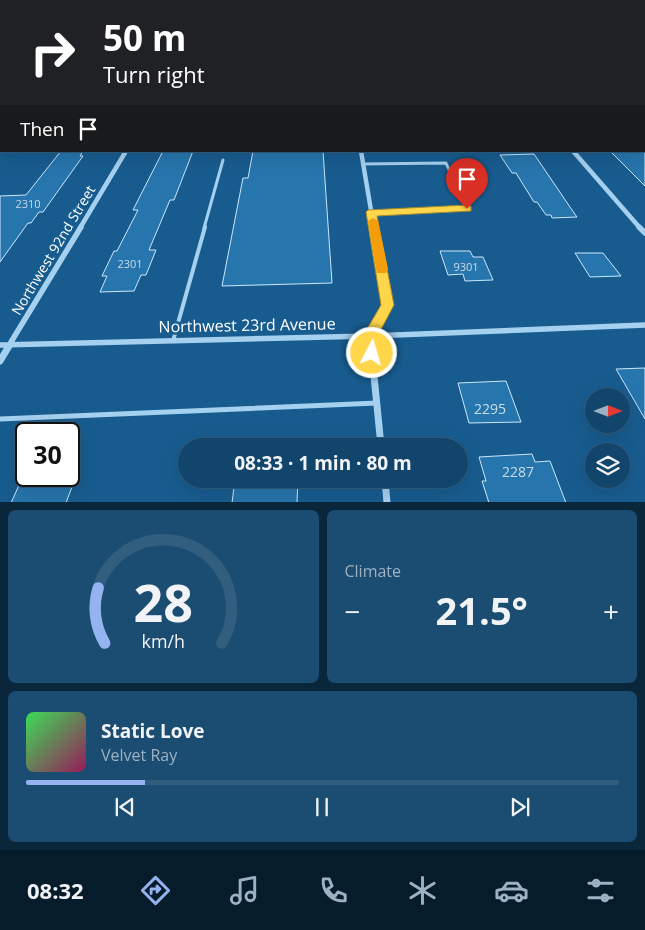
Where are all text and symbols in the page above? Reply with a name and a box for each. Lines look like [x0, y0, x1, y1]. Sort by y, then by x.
text: 50 m [103, 14, 186, 61]
icon: right [20, 20, 85, 85]
text: Turn right [103, 59, 205, 89]
icon: arrive [74, 115, 102, 143]
text: Then [20, 116, 64, 142]
pin [446, 158, 488, 209]
icon: arrive [453, 165, 481, 193]
street label: Northwest 92nd Street [7, 182, 99, 318]
house number: 2310 [15, 196, 41, 211]
house number: 2301 [117, 256, 143, 271]
house number: 9301 [453, 259, 479, 274]
street label: Northwest 23rd Avenue [158, 312, 336, 338]
position arrow [345, 326, 397, 378]
north arrow [585, 388, 630, 432]
map controls [585, 388, 630, 488]
house number: 2295 [474, 399, 506, 418]
speed limit sign: 30 [15, 422, 80, 487]
button: layers [585, 443, 630, 488]
text: 08:33 · 1 min · 80 m [234, 450, 412, 476]
house number: 2287 [502, 462, 534, 481]
text: Climate [345, 560, 401, 582]
text: 28 [134, 566, 193, 637]
text: 21.5° [436, 584, 528, 636]
text: − [345, 592, 361, 630]
text: + [603, 592, 619, 630]
text: km/h [142, 629, 185, 653]
text: Static Love [101, 718, 204, 744]
text: Velvet Ray [101, 744, 177, 766]
icon: previous [111, 793, 139, 821]
icon: pause [308, 793, 336, 821]
icon: next [506, 793, 534, 821]
icon: directions [138, 873, 173, 908]
icon: music [227, 873, 262, 908]
icon: phone [316, 873, 351, 908]
icon: climate [405, 873, 440, 908]
icon: car [494, 873, 529, 908]
icon: filters [583, 873, 618, 908]
text: 08:32 [27, 875, 84, 905]

